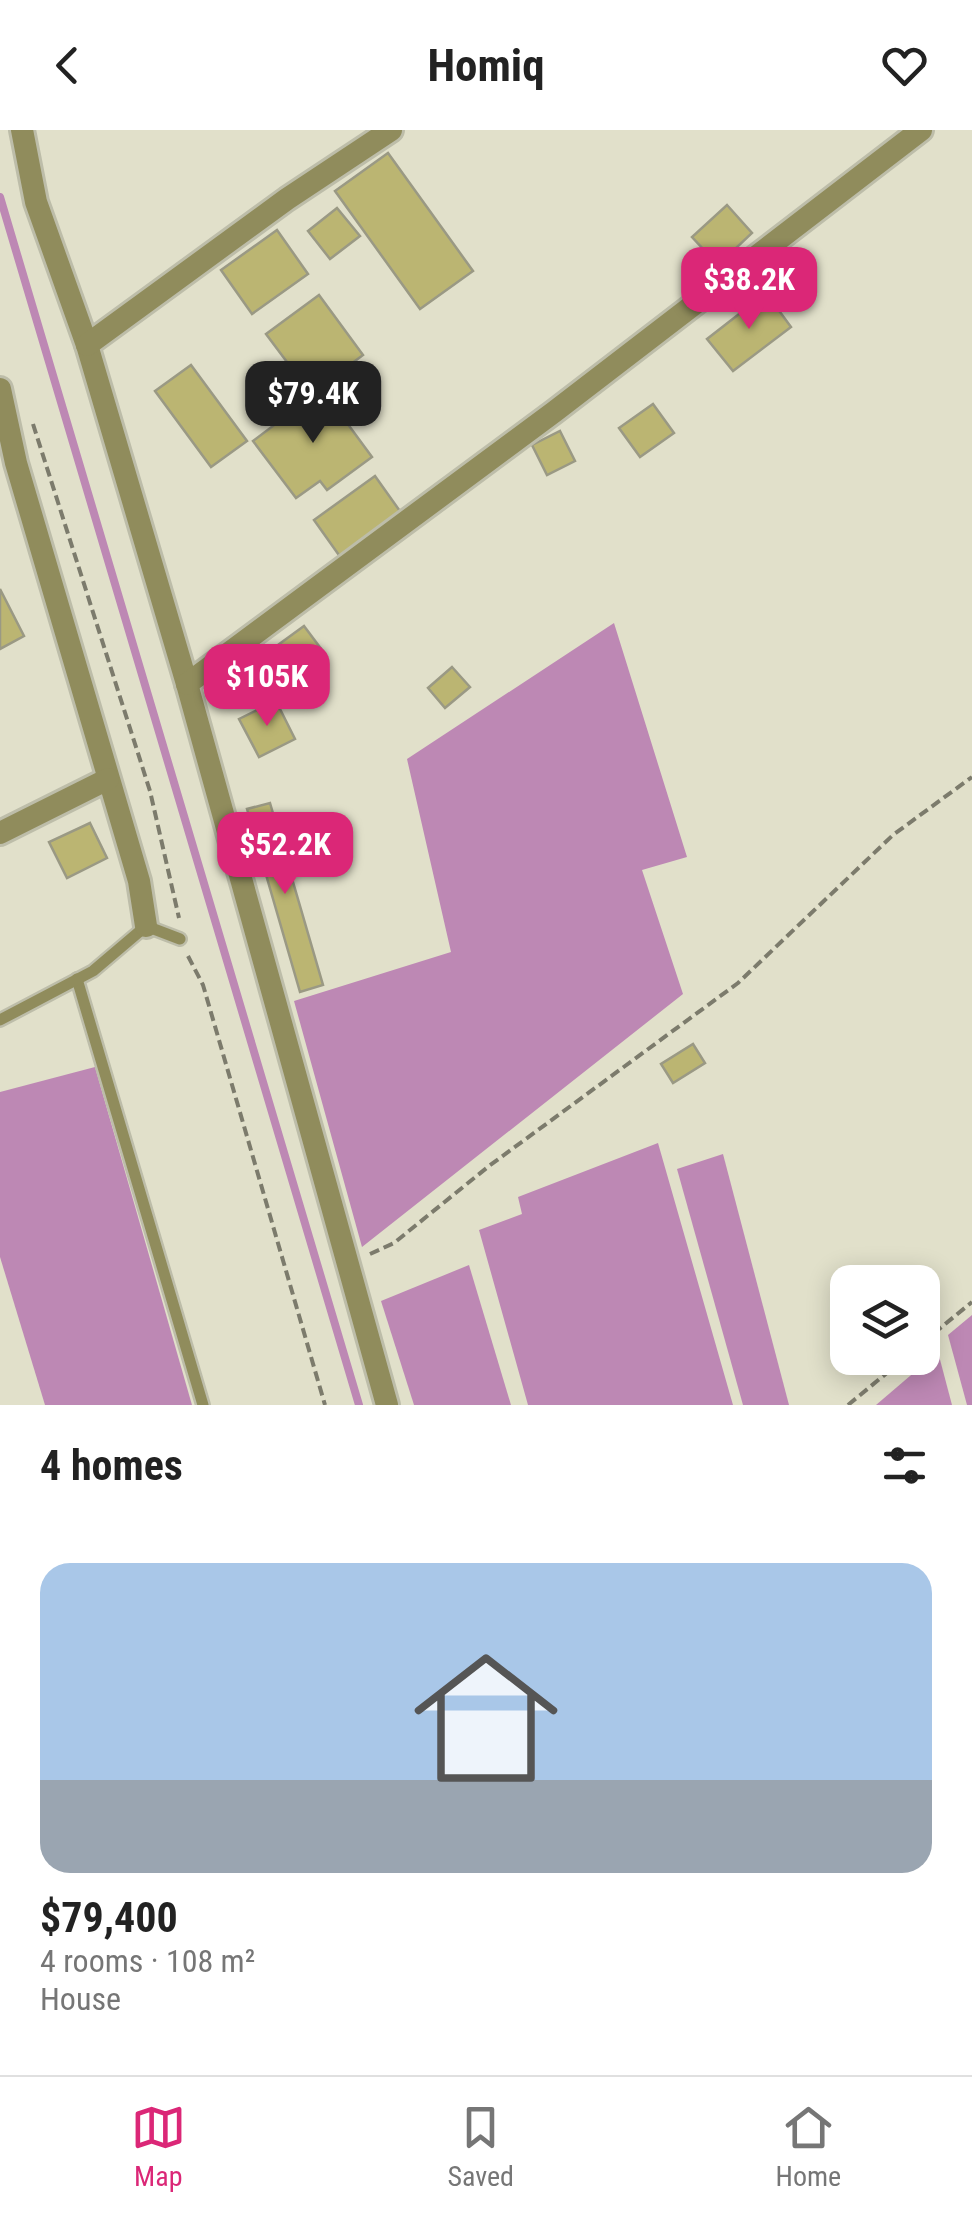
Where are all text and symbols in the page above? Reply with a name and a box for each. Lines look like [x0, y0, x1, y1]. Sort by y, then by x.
icon: back [40, 38, 95, 93]
icon: heart [877, 38, 932, 93]
text: Homiq [427, 39, 545, 92]
pin: $38.2K [668, 247, 830, 332]
text: $38.2K [703, 260, 795, 298]
pin: $79.4K [232, 361, 394, 446]
text: $79.4K [267, 374, 359, 412]
pin: $105K [197, 644, 337, 729]
text: $105K [226, 657, 308, 695]
pin: $52.2K [204, 812, 366, 897]
text: $52.2K [239, 825, 331, 863]
map controls [830, 1265, 940, 1375]
button: layers [830, 1265, 940, 1375]
icon: filters [877, 1438, 932, 1493]
text: 4 homes [40, 1441, 183, 1490]
icon: home [396, 1628, 576, 1808]
text: $79,400 [40, 1893, 178, 1942]
text: 4 rooms · 108 m² [40, 1942, 255, 1980]
text: House [40, 1980, 121, 2018]
tab: Map [131, 2100, 186, 2193]
tab: Saved [447, 2100, 514, 2193]
tab: Home [776, 2100, 841, 2193]

